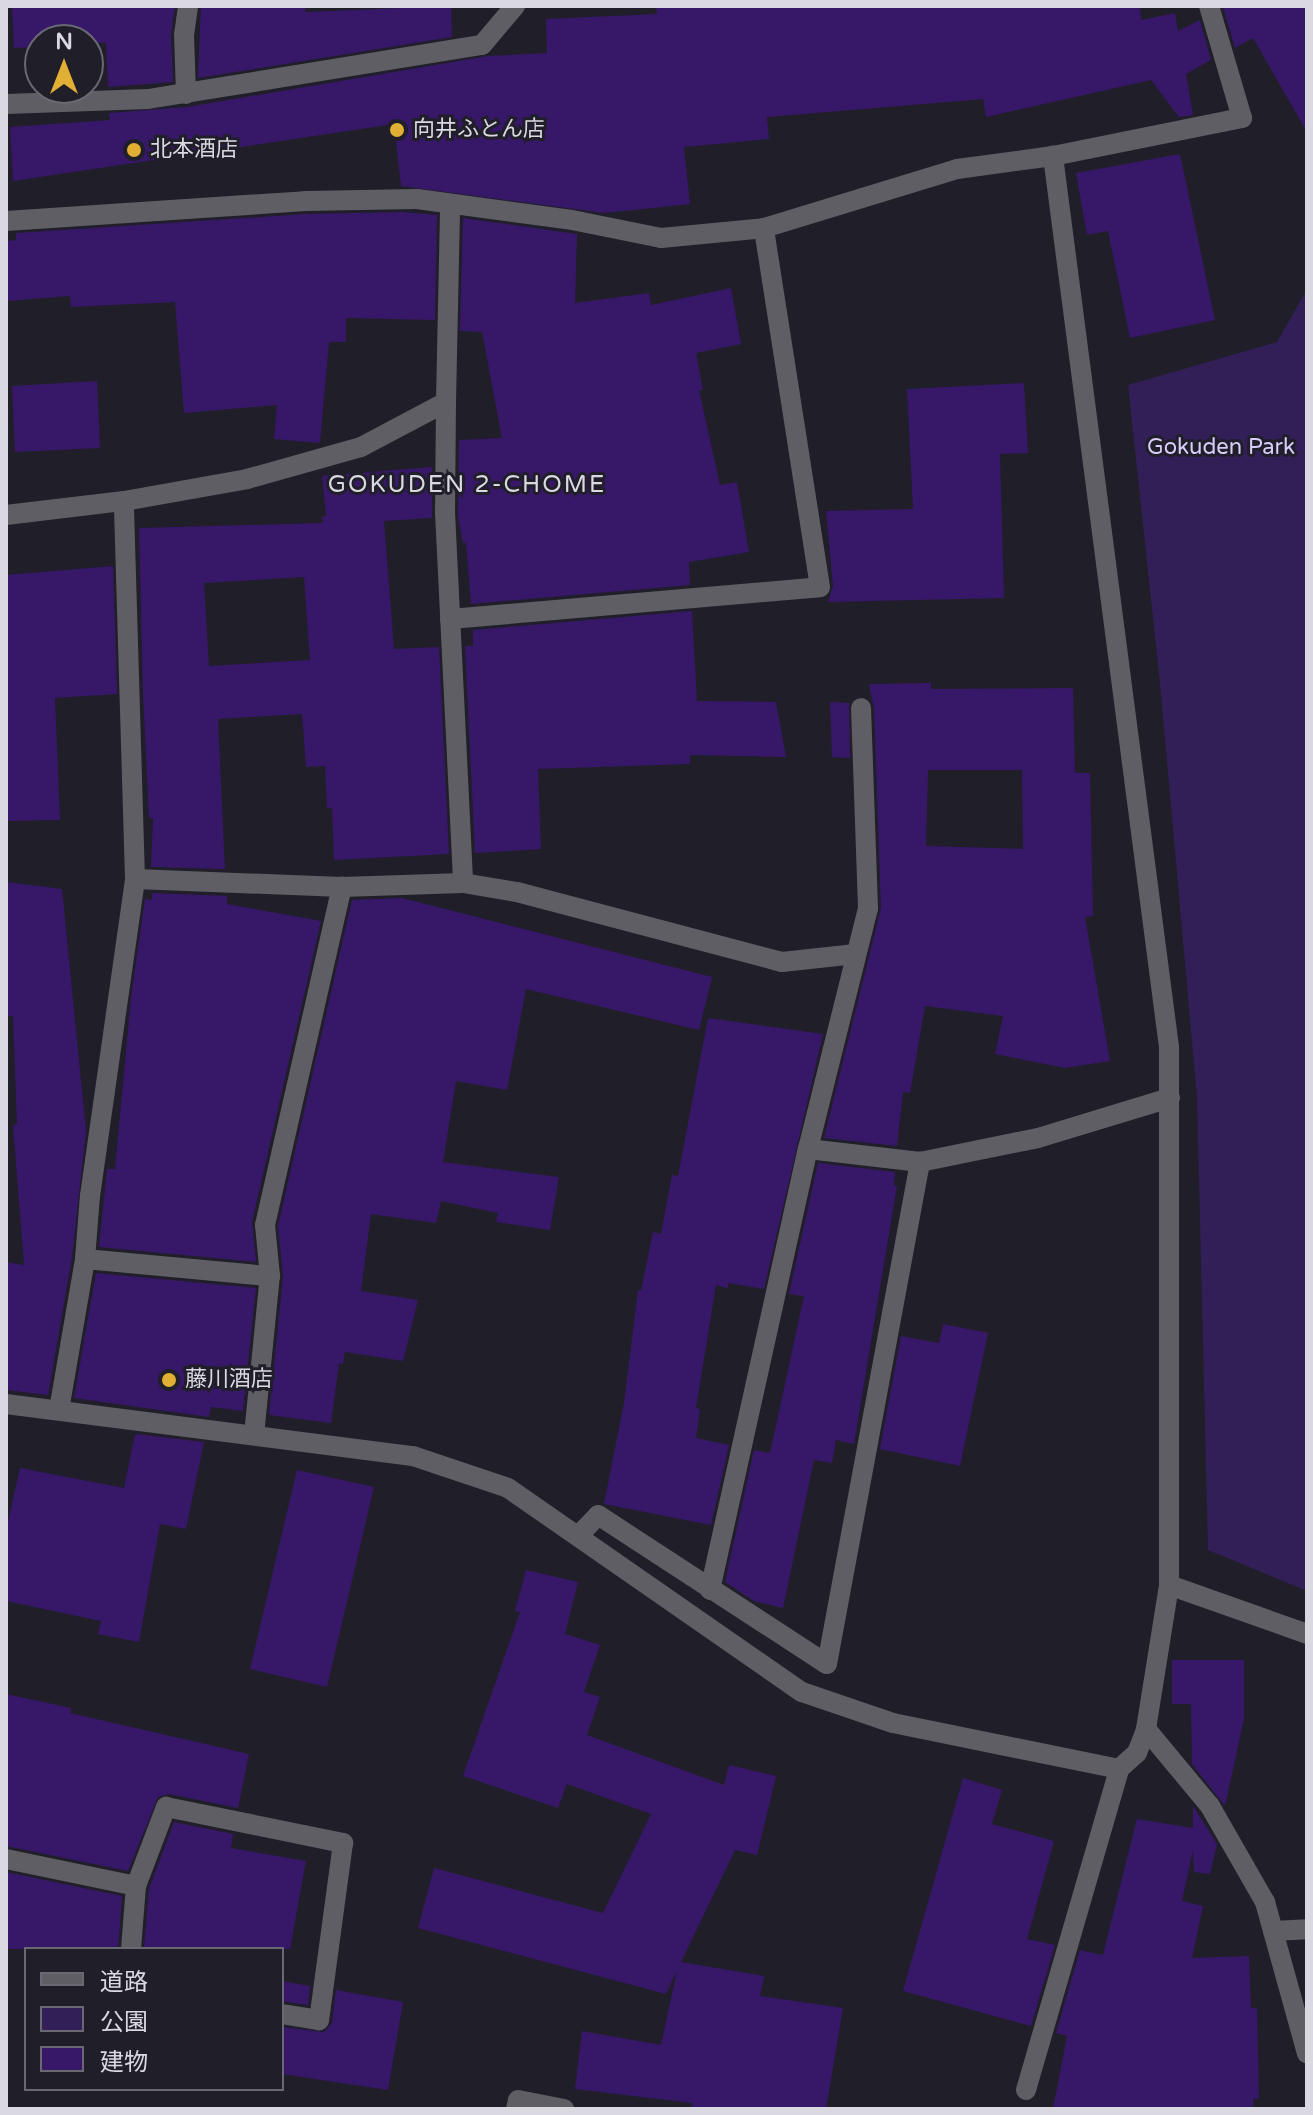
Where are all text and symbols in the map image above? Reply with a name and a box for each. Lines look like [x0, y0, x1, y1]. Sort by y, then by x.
north arrow [24, 24, 104, 104]
text: N [55, 29, 73, 55]
place label: 向井ふとん店 [413, 117, 545, 143]
marker: 向井ふとん店 [388, 121, 406, 139]
place label: 北本酒店 [150, 137, 238, 163]
marker: 北本酒店 [125, 141, 143, 159]
park label: Gokuden Park [1147, 435, 1295, 461]
district label: GOKUDEN 2-CHOME [328, 471, 606, 499]
place label: 藤川酒店 [185, 1367, 273, 1393]
marker: 藤川酒店 [160, 1371, 178, 1389]
legend [24, 1947, 284, 2091]
text: 道路 [100, 1968, 148, 1997]
text: 公園 [100, 2008, 148, 2037]
text: 建物 [100, 2048, 148, 2077]

